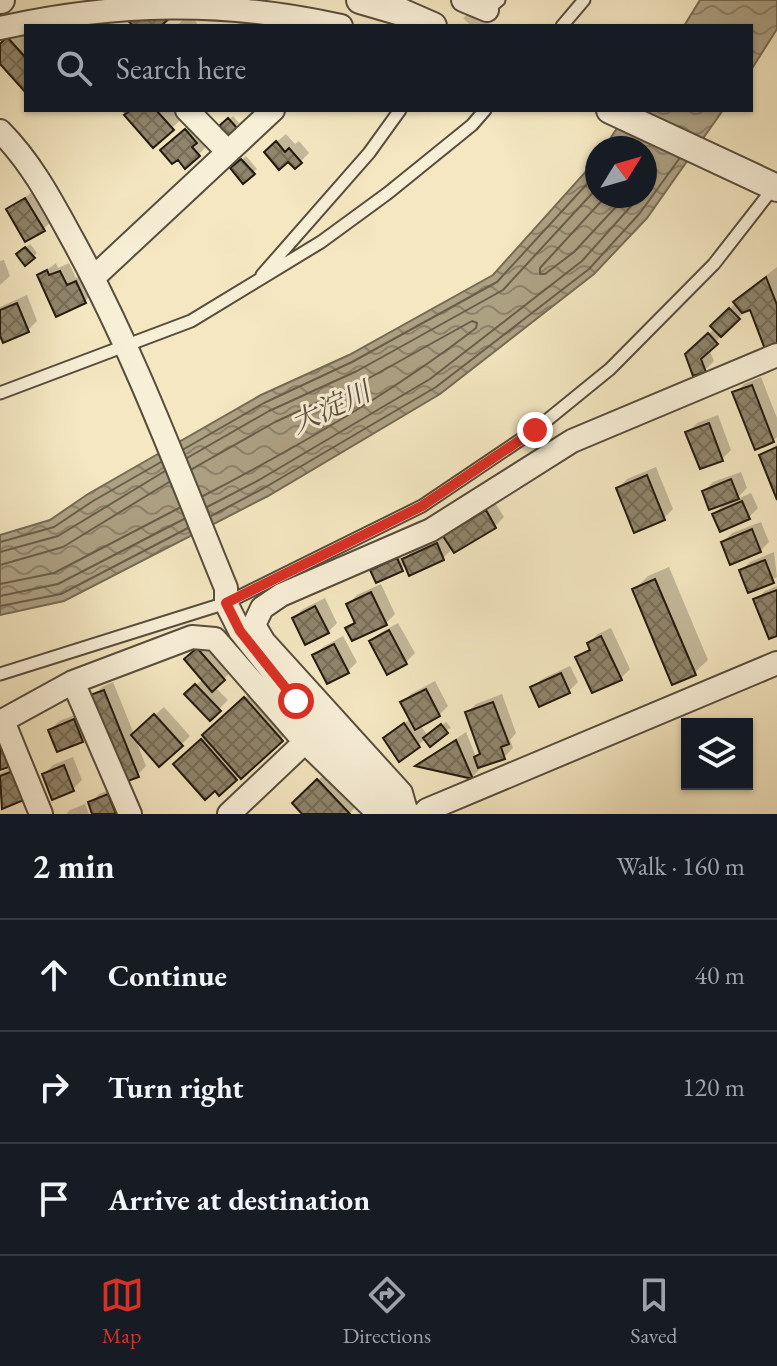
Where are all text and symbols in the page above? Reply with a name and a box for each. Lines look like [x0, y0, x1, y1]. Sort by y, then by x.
search box [24, 24, 753, 112]
icon: search [52, 46, 96, 90]
text: Search here [116, 49, 246, 88]
north arrow [585, 136, 657, 208]
water label: 大淀川 [284, 372, 378, 441]
route end [517, 412, 553, 448]
route start [278, 683, 314, 719]
map controls [681, 718, 753, 790]
button: layers [681, 718, 753, 790]
text: 2 min [32, 844, 115, 888]
text: Walk · 160 m [617, 849, 745, 883]
icon: ahead [32, 953, 76, 997]
text: Continue [108, 956, 227, 995]
text: 40 m [695, 958, 745, 992]
icon: right [32, 1065, 76, 1109]
text: Turn right [108, 1068, 244, 1107]
text: 120 m [682, 1070, 745, 1104]
icon: arrive [32, 1177, 76, 1221]
text: Arrive at destination [108, 1180, 370, 1219]
tab: Map [100, 1273, 144, 1350]
tab: Directions [343, 1273, 431, 1350]
tab: Saved [630, 1273, 677, 1350]

